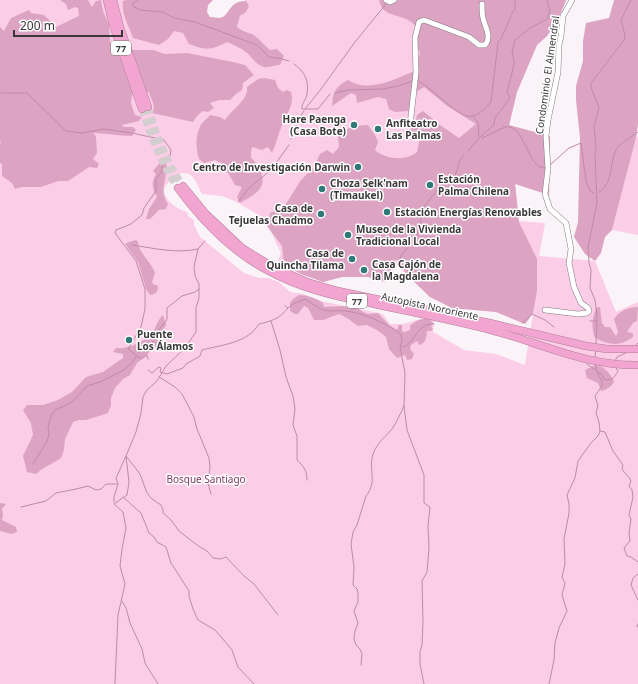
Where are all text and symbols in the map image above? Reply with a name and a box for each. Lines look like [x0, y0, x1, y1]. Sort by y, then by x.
scale bar [14, 12, 122, 38]
street label: Condominio El Almendral [532, 15, 562, 135]
text: 200 m [20, 17, 55, 34]
road number: 77 [111, 41, 131, 55]
place label: Hare Paenga (Casa Bote) [283, 112, 346, 138]
place label: Anfiteatro Las Palmas [386, 116, 441, 142]
marker: Hare Paenga (Casa Bote) [349, 120, 359, 130]
marker: Anfiteatro Las Palmas [373, 124, 383, 134]
place label: Centro de Investigación Darwin [193, 160, 350, 174]
marker: Centro de Investigación Darwin [353, 162, 363, 172]
place label: Estación Palma Chilena [438, 172, 509, 198]
place label: Choza Selk'nam (Timaukel) [330, 176, 408, 202]
marker: Estación Palma Chilena [425, 180, 435, 190]
marker: Choza Selk'nam (Timaukel) [317, 184, 327, 194]
place label: Casa de Tejuelas Chadmo [229, 201, 313, 227]
place label: Estación Energías Renovables [395, 205, 542, 219]
marker: Estación Energías Renovables [382, 207, 392, 217]
marker: Casa de Tejuelas Chadmo [316, 209, 326, 219]
place label: Museo de la Vivienda Tradicional Local [356, 222, 461, 248]
marker: Museo de la Vivienda Tradicional Local [343, 230, 353, 240]
place label: Casa de Quincha Tilama [266, 246, 344, 272]
marker: Casa de Quincha Tilama [347, 254, 357, 264]
place label: Casa Cajón de la Magdalena [372, 257, 441, 283]
marker: Casa Cajón de la Magdalena [359, 265, 369, 275]
street label: Autopista Nororiente [380, 289, 480, 323]
road number: 77 [347, 294, 367, 308]
place label: Puente Los Álamos [137, 327, 193, 353]
marker: Puente Los Álamos [124, 335, 134, 345]
park label: Bosque Santiago [166, 472, 246, 486]

